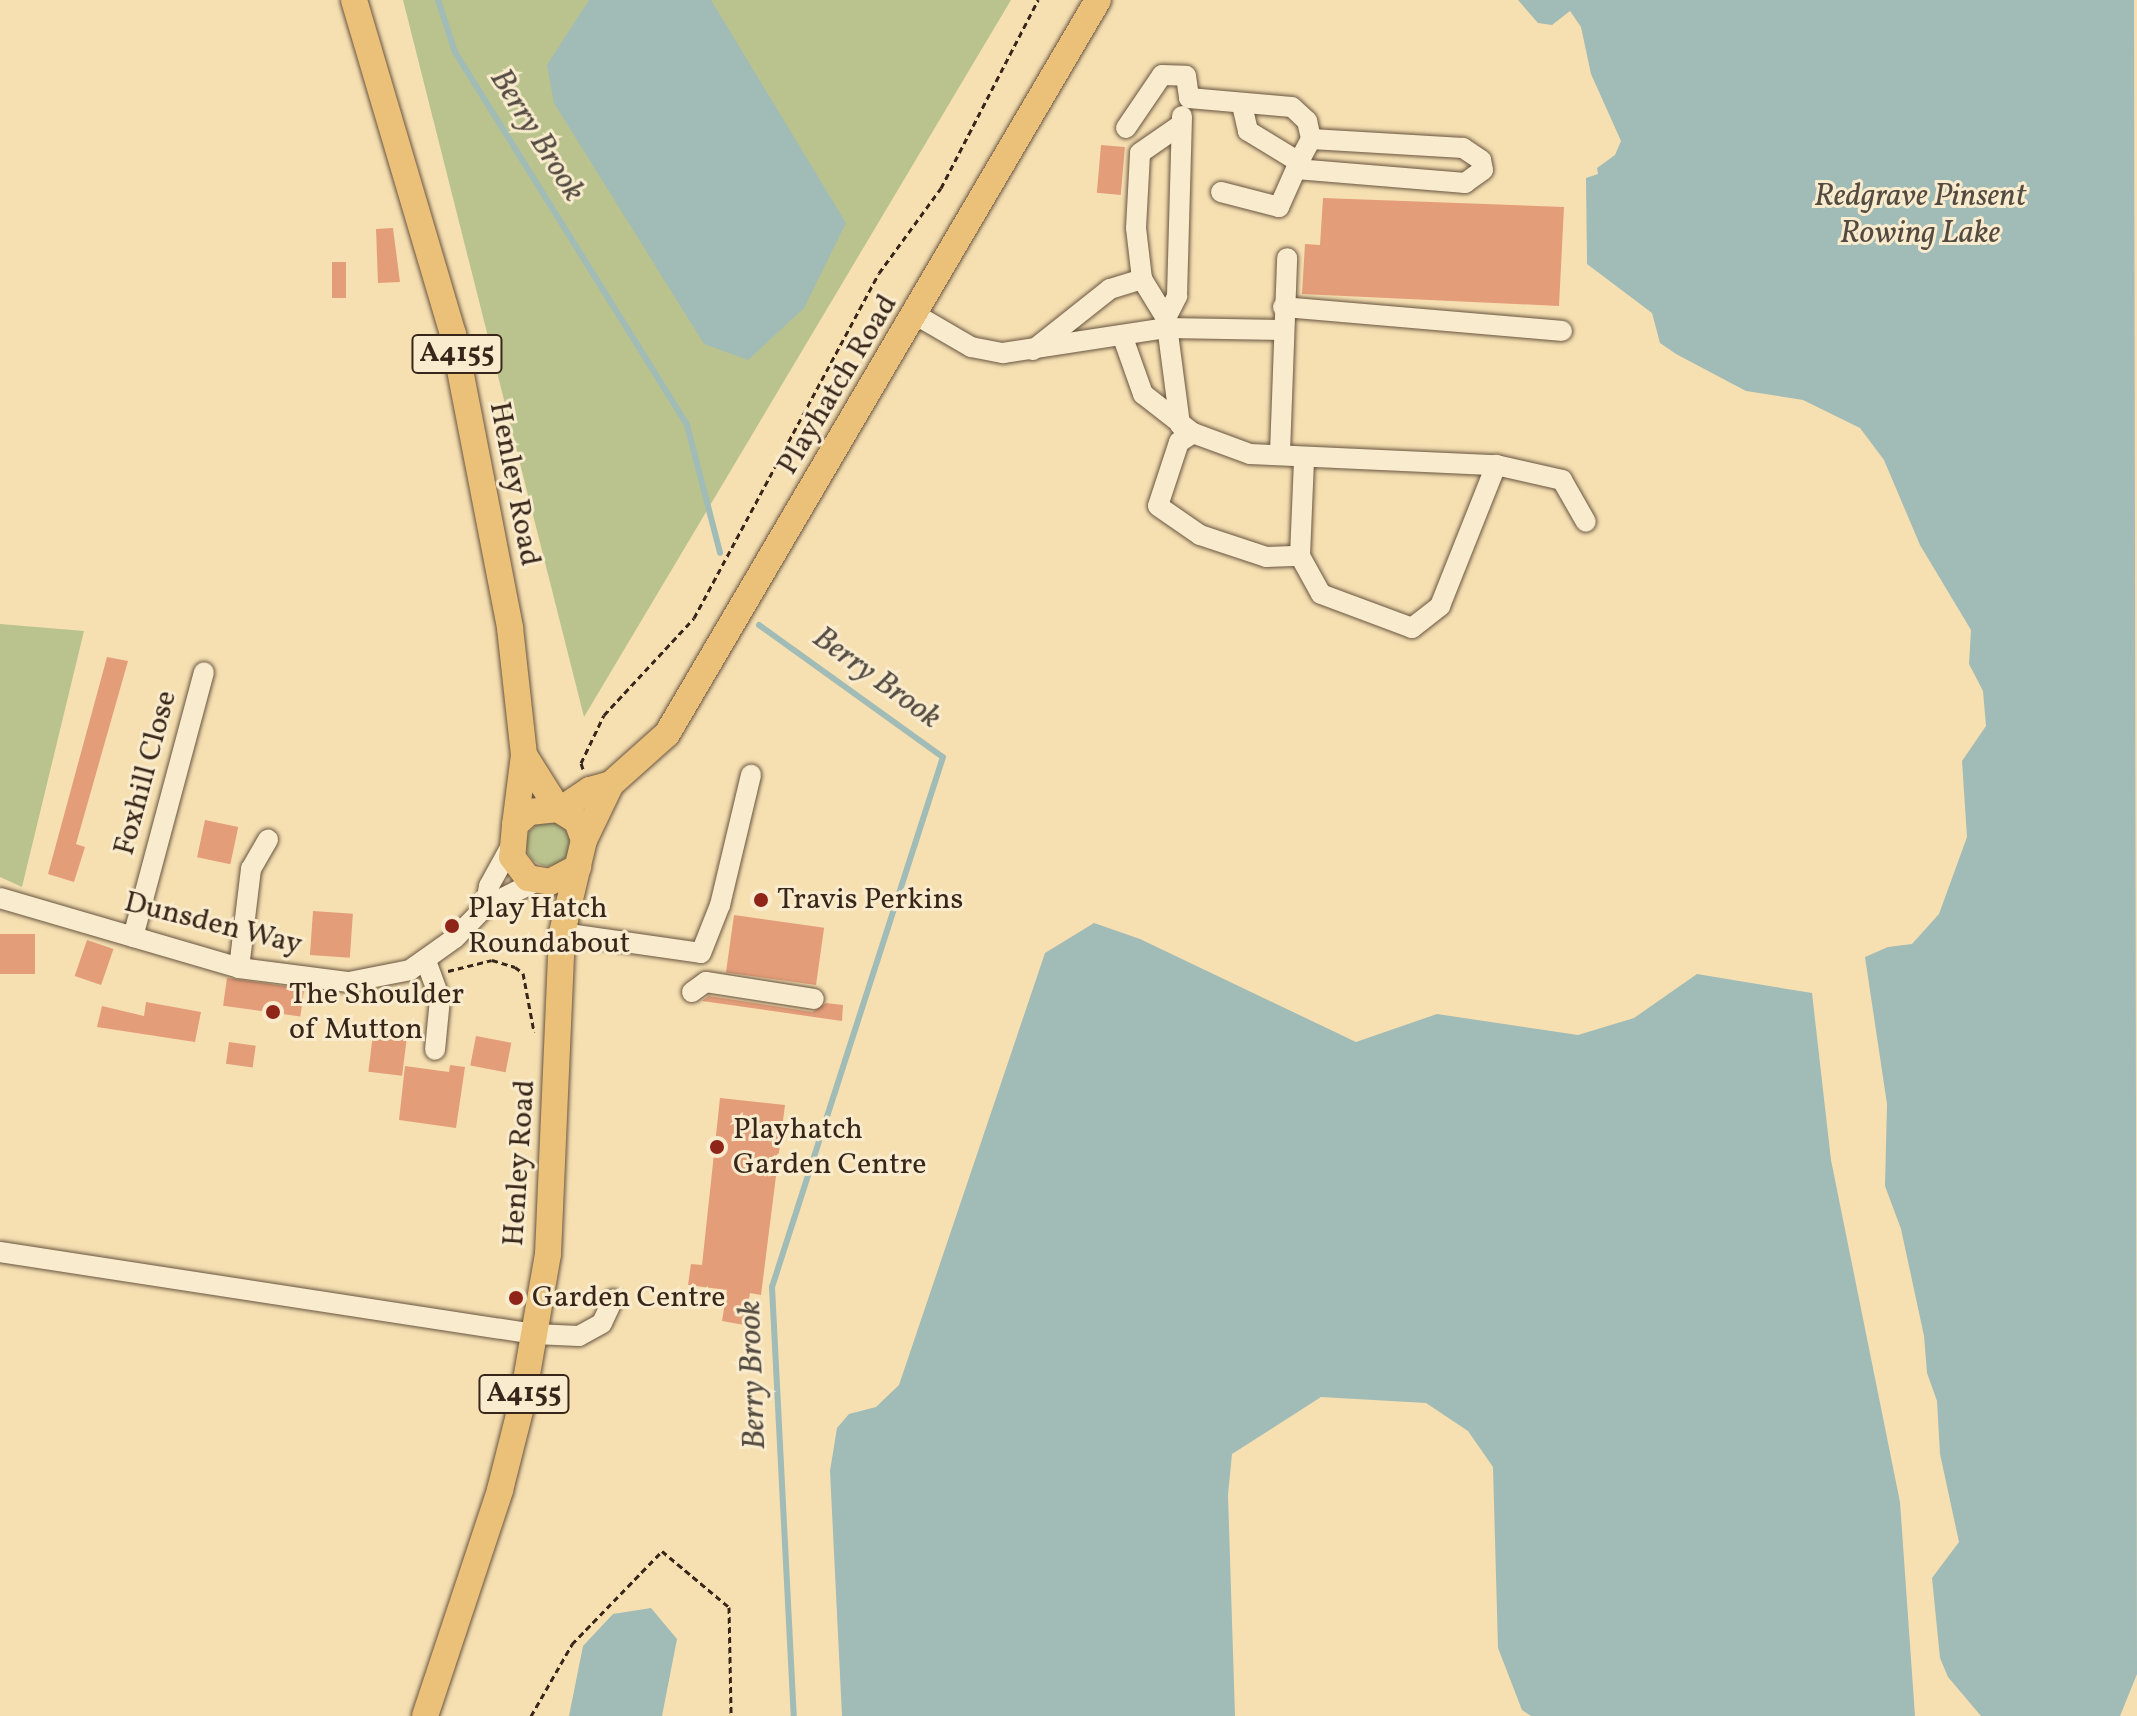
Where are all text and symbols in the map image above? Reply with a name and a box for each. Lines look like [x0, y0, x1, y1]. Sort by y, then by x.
water label: Berry Brook [480, 62, 592, 210]
water label: Redgrave Pinsent Rowing Lake [1814, 179, 2026, 254]
street label: Playhatch Road [770, 288, 906, 482]
road number: A4155 [411, 330, 503, 378]
street label: Henley Road [480, 398, 548, 570]
water label: Berry Brook [804, 620, 948, 738]
street label: Foxhill Close [107, 687, 185, 859]
place label: Travis Perkins [777, 882, 963, 918]
street label: Dunsden Way [120, 884, 306, 964]
place label: Play Hatch Roundabout [468, 891, 630, 962]
marker: Travis Perkins [752, 891, 770, 909]
marker: Play Hatch Roundabout [443, 917, 461, 935]
place label: The Shoulder of Mutton [289, 977, 464, 1048]
marker: The Shoulder of Mutton [264, 1003, 282, 1021]
street label: Henley Road [496, 1078, 544, 1248]
place label: Playhatch Garden Centre [733, 1112, 927, 1182]
marker: Playhatch Garden Centre [708, 1138, 726, 1156]
place label: Garden Centre [532, 1280, 726, 1316]
marker: Garden Centre [507, 1289, 525, 1307]
water label: Berry Brook [732, 1300, 776, 1450]
road number: A4155 [478, 1370, 570, 1418]

